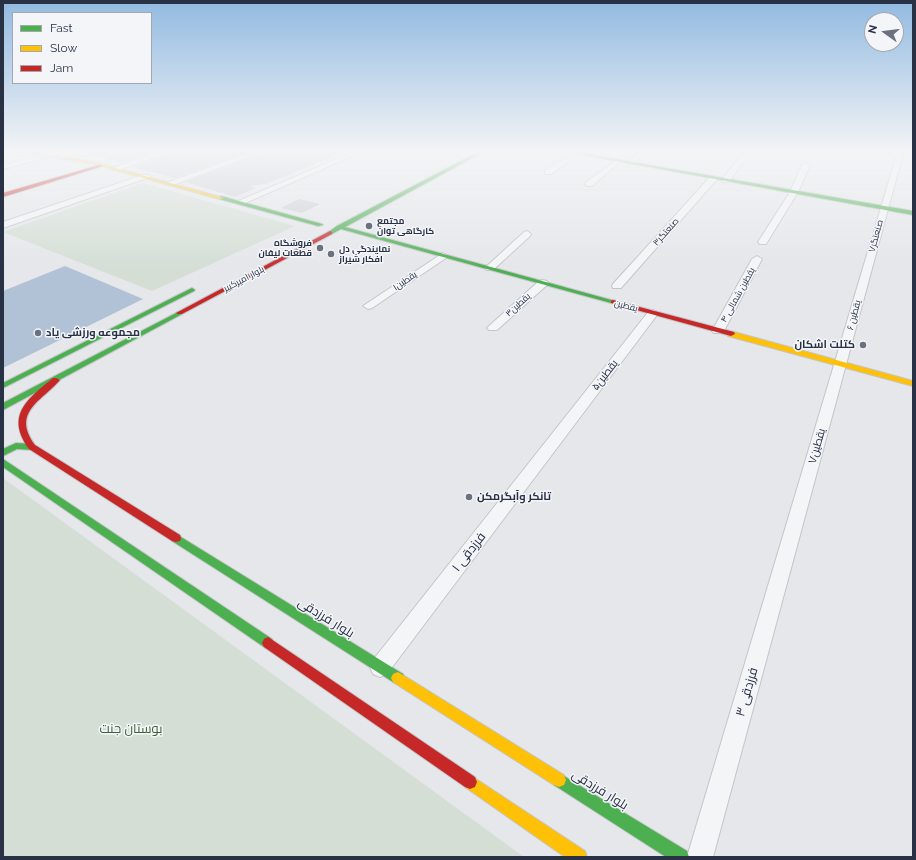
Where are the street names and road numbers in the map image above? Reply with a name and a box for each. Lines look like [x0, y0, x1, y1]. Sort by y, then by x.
street label: صنعتگر۳ [651, 216, 681, 248]
street label: صنعتگر۷ [867, 219, 885, 253]
street label: بلوار امیرکبیر [222, 264, 266, 294]
street label: یقطین شمالی ۴ [718, 266, 758, 324]
street label: یقطین۱ [391, 269, 419, 293]
street label: یقطین۳ [503, 291, 533, 319]
street label: یقطین [613, 298, 639, 314]
street label: یقطین ۶ [845, 299, 863, 331]
street label: یقطین۵ [589, 357, 621, 393]
street label: یقطین۷ [806, 427, 828, 465]
street label: فرزدقی ۱ [449, 529, 489, 575]
street label: بلوار فرزدقی [295, 595, 357, 641]
street label: فرزدقی ۳ [733, 666, 761, 718]
street label: بلوار فرزدقی [569, 767, 631, 813]

